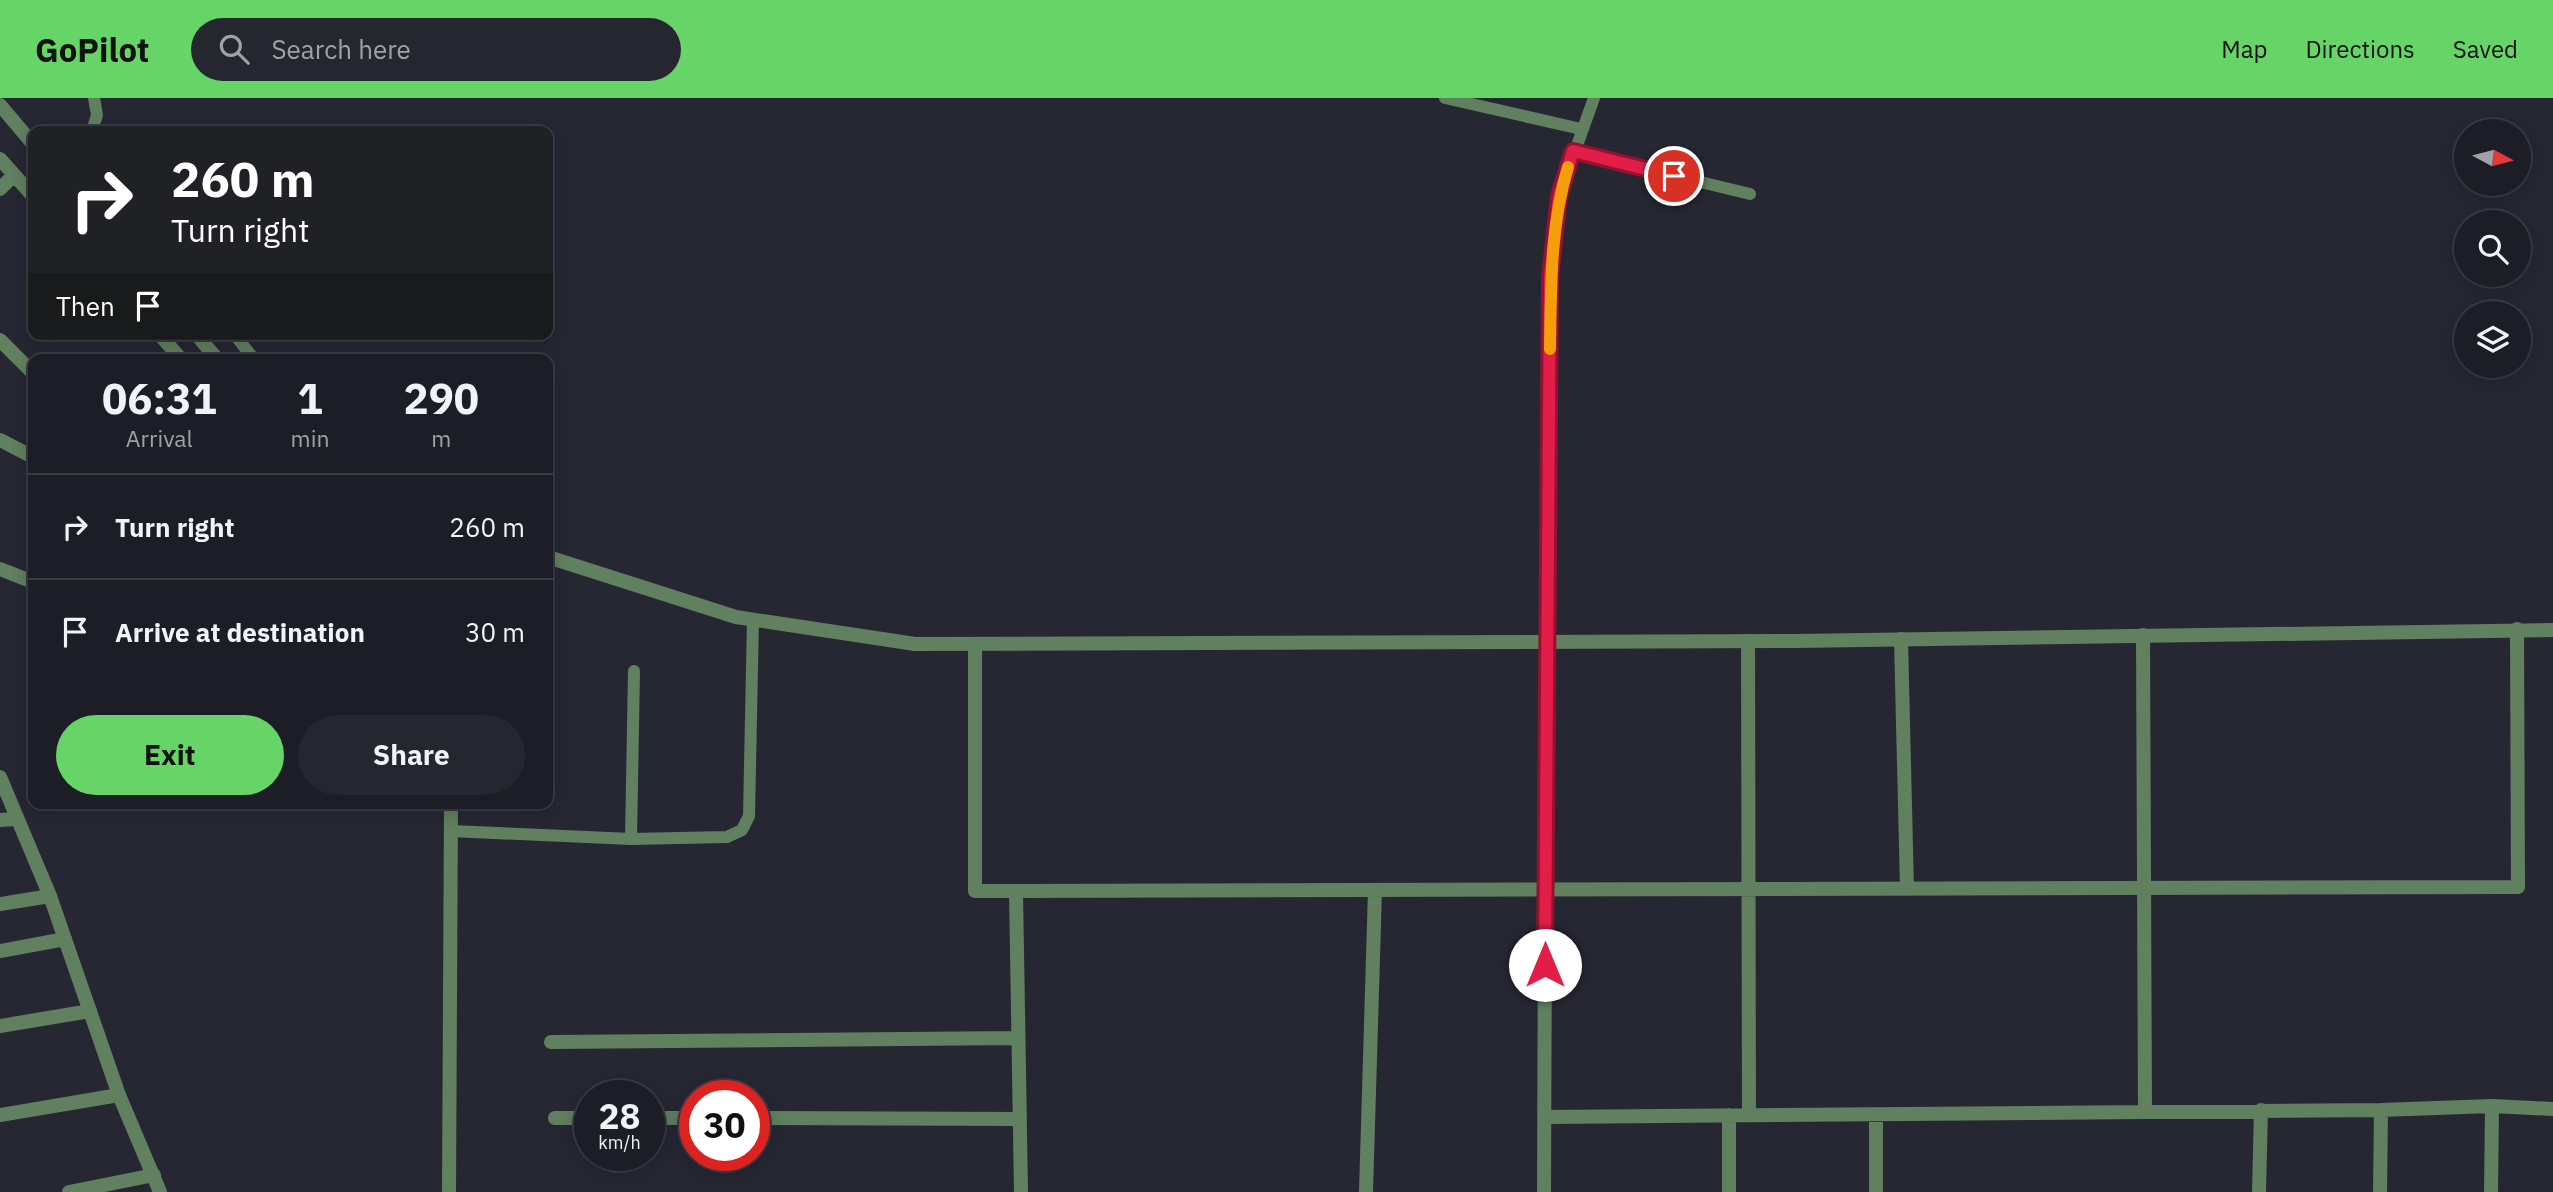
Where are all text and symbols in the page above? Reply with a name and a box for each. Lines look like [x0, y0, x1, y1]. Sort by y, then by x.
search box [191, 18, 681, 81]
text: GoPilot [35, 28, 149, 71]
icon: search [215, 30, 253, 68]
text: Search here [271, 32, 411, 66]
text: Map [2221, 33, 2267, 65]
text: Directions [2305, 33, 2415, 65]
text: Saved [2453, 33, 2518, 65]
north arrow [2454, 119, 2530, 196]
map controls [2454, 119, 2531, 378]
pin [1644, 146, 1704, 206]
text: 260 m [171, 147, 315, 210]
icon: right [56, 154, 147, 245]
icon: arrive [1655, 157, 1693, 195]
text: Turn right [171, 209, 309, 251]
button: search [2454, 210, 2531, 287]
icon: arrive [129, 287, 167, 325]
text: Then [56, 289, 115, 323]
button: layers [2454, 301, 2531, 378]
text: 06:31 [102, 371, 217, 426]
text: 1 [297, 371, 323, 426]
text: 290 [403, 371, 479, 426]
text: Arrival [126, 423, 193, 453]
text: min [291, 423, 329, 453]
text: m [431, 423, 451, 453]
icon: right [56, 508, 94, 546]
text: Turn right [115, 510, 234, 544]
text: 260 m [449, 510, 525, 544]
icon: arrive [56, 613, 94, 651]
text: Arrive at destination [115, 615, 365, 649]
text: 30 m [465, 615, 525, 649]
button: Exit [56, 715, 284, 795]
button: Share [298, 715, 525, 795]
position arrow [1508, 928, 1582, 1002]
speed limit sign: 30 [679, 1080, 770, 1171]
text: 28 [598, 1093, 641, 1139]
text: km/h [598, 1131, 641, 1154]

